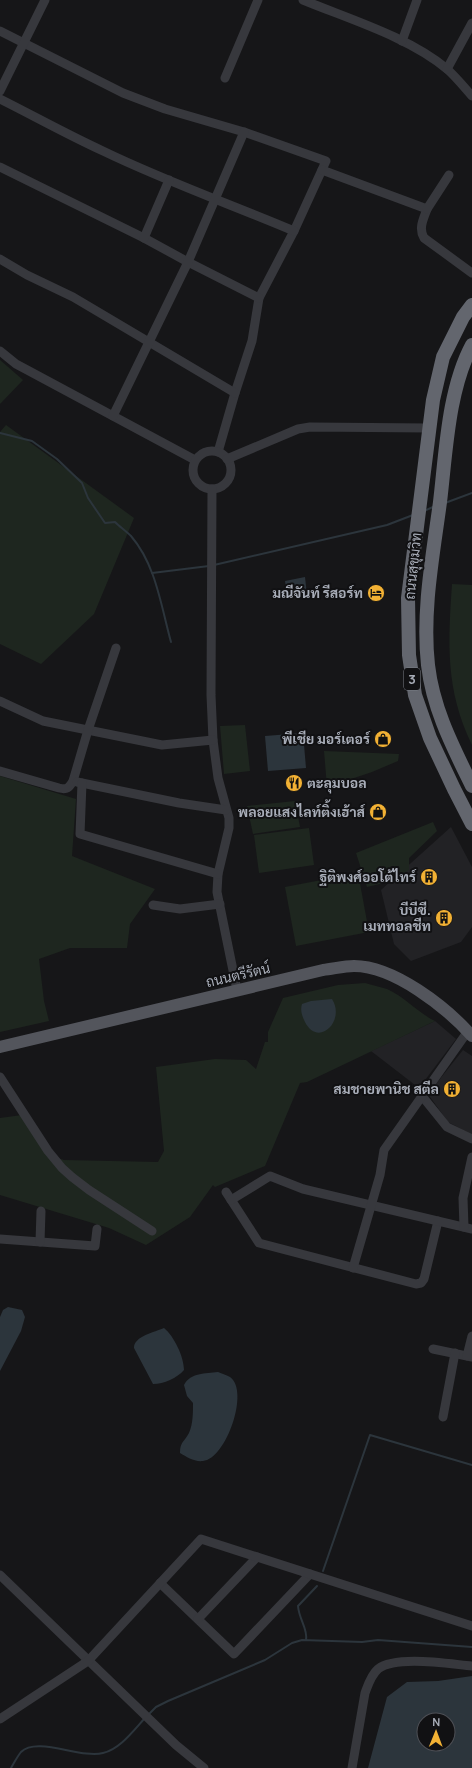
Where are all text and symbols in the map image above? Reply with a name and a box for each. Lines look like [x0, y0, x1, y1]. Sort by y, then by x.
street label: ถนนสุขุมวิท [400, 531, 426, 601]
place label: มณีจันท์ รีสอร์ท [272, 583, 363, 602]
hotel icon: มณีจันท์ รีสอร์ท [366, 583, 386, 603]
road number: 3 [404, 668, 420, 690]
place label: พีเชีย มอร์เตอร์ [282, 729, 371, 748]
shop icon: พีเชีย มอร์เตอร์ [373, 729, 393, 749]
restaurant icon: ตะลุมบอล [284, 773, 304, 793]
place label: ตะลุมบอล [307, 773, 367, 794]
place label: พลอยแสงไลท์ติ้งเฮ้าส์ [238, 799, 366, 821]
shop icon: พลอยแสงไลท์ติ้งเฮ้าส์ [368, 802, 388, 822]
place label: ฐิติพงศ์ออโต้ไทร์ [319, 867, 417, 887]
building icon: ฐิติพงศ์ออโต้ไทร์ [419, 867, 439, 887]
place label: บีบีซี. เมททอลชีท [363, 900, 431, 935]
building icon: บีบีซี. เมททอลชีท [434, 908, 454, 928]
street label: ถนนตรีรัตน์ [204, 958, 272, 991]
place label: สมชายพานิช สตีล [333, 1079, 439, 1098]
building icon: สมชายพานิช สตีล [442, 1079, 462, 1099]
north arrow [416, 1712, 456, 1752]
text: N [432, 1714, 440, 1729]

